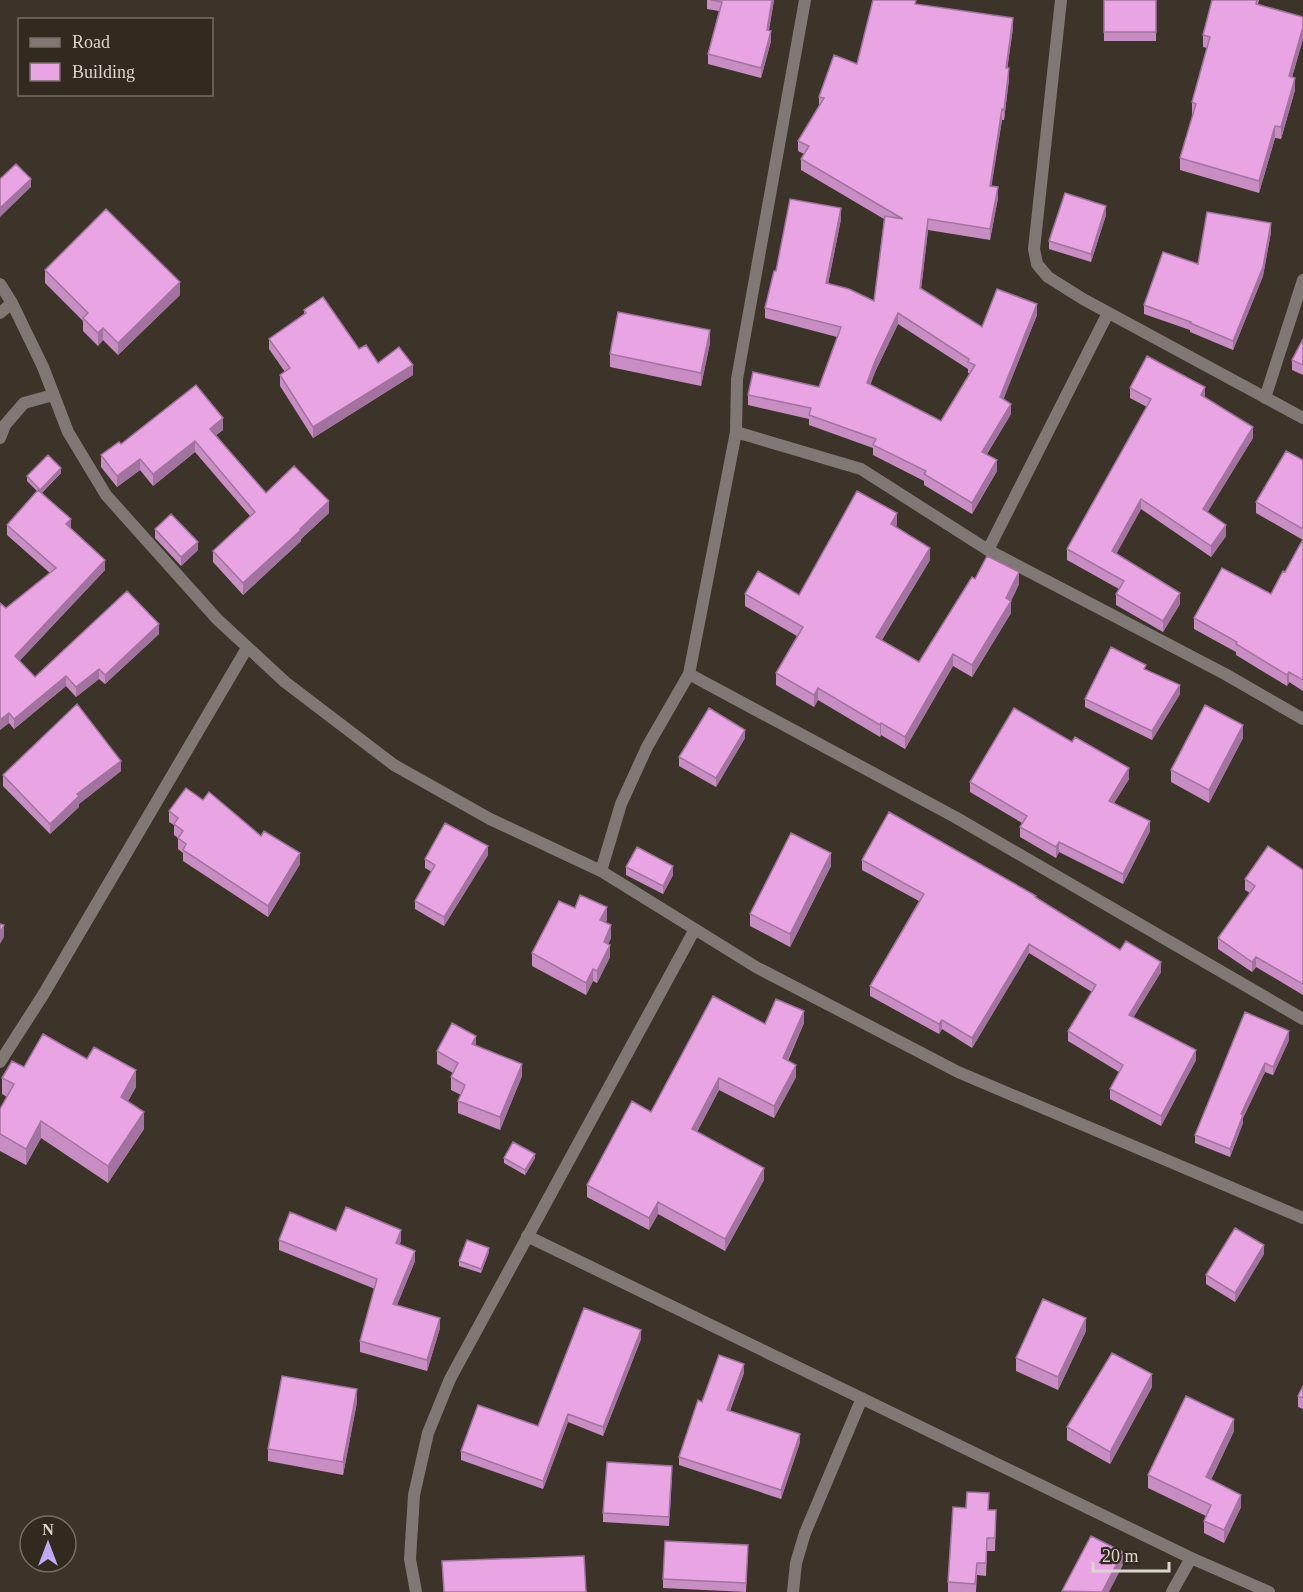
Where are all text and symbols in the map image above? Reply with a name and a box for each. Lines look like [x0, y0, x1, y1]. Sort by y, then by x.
legend [18, 18, 213, 96]
text: Road [72, 32, 110, 52]
text: Building [72, 62, 135, 82]
north arrow [18, 1514, 78, 1574]
text: N [42, 1521, 54, 1538]
scale bar [1093, 1535, 1170, 1573]
text: 20 m [1102, 1546, 1139, 1566]

